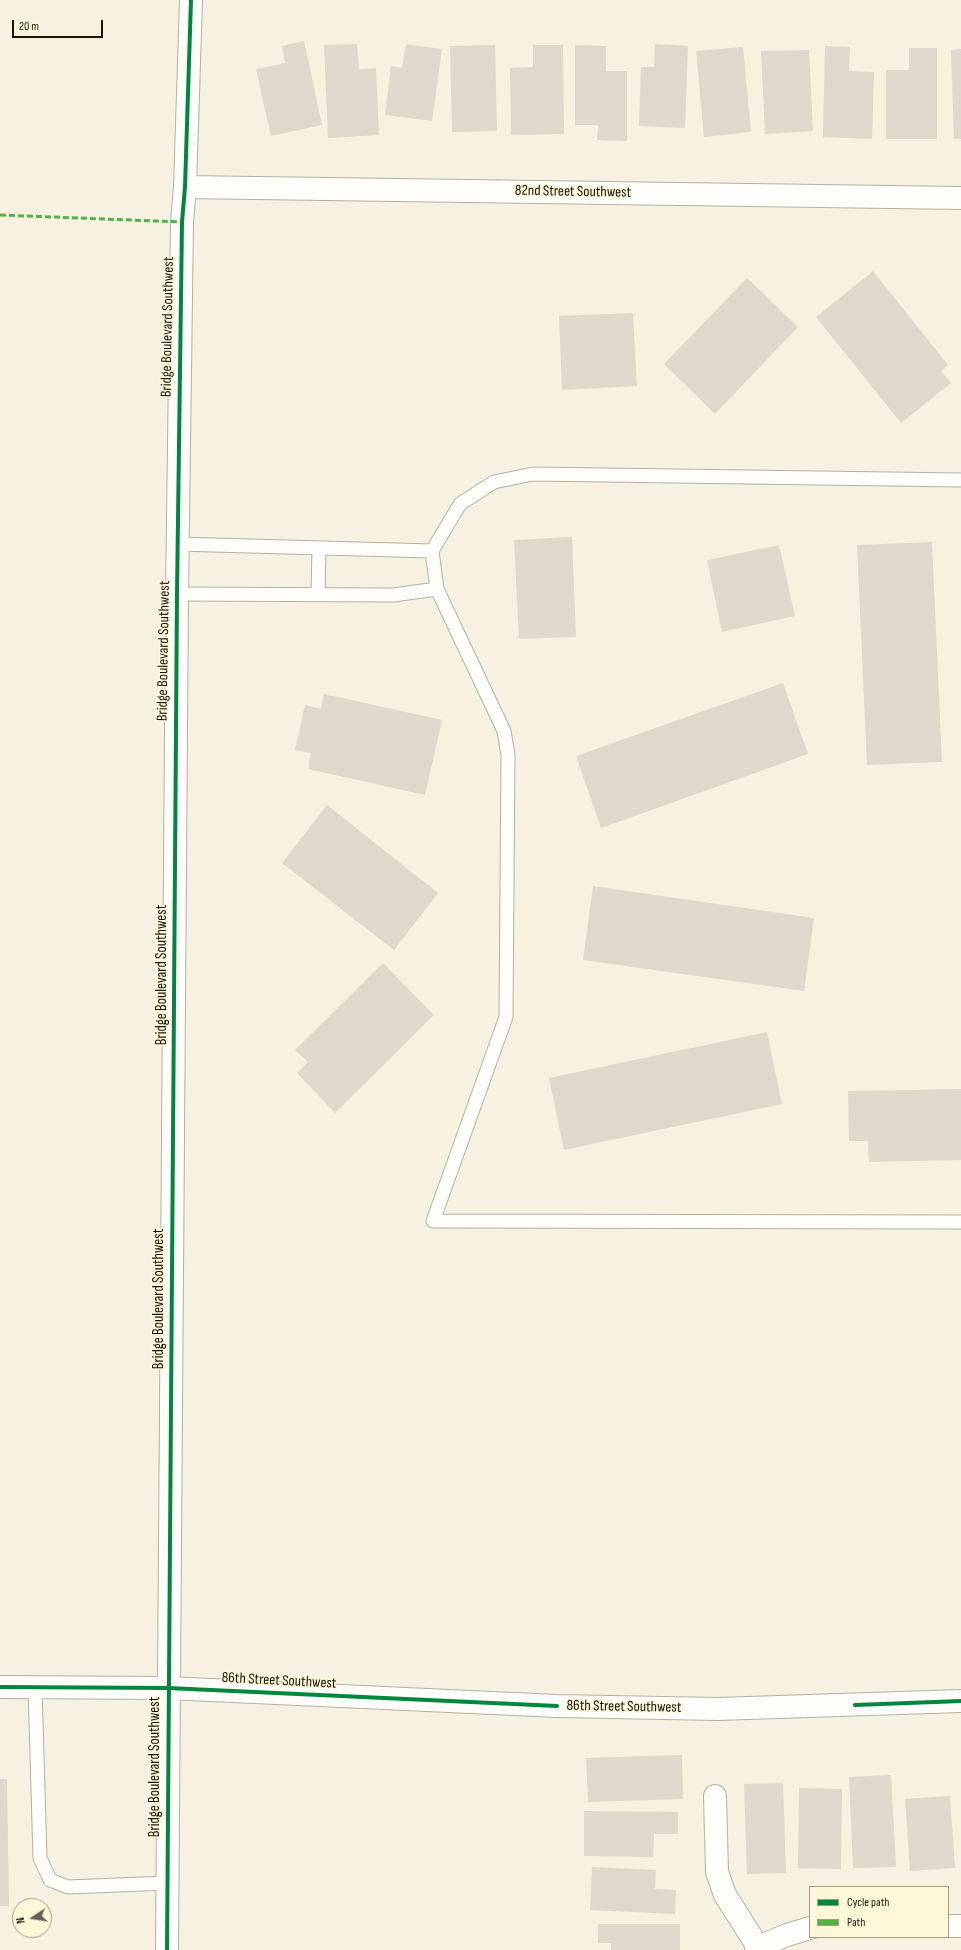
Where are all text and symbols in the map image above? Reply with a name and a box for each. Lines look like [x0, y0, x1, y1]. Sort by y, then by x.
scale bar [14, 12, 105, 38]
text: 20 m [19, 19, 39, 34]
street label: 82nd Street Southwest [515, 182, 631, 202]
street label: Bridge Boulevard Southwest [158, 257, 178, 397]
street label: Bridge Boulevard Southwest [154, 581, 174, 721]
street label: Bridge Boulevard Southwest [153, 905, 171, 1045]
street label: Bridge Boulevard Southwest [150, 1229, 168, 1369]
street label: 86th Street Southwest [221, 1669, 337, 1693]
street label: Bridge Boulevard Southwest [146, 1697, 164, 1837]
street label: 86th Street Southwest [566, 1697, 682, 1717]
legend [809, 1886, 949, 1938]
text: Cycle path [847, 1895, 889, 1910]
north arrow [12, 1898, 52, 1938]
text: Path [847, 1915, 865, 1930]
text: N [14, 1916, 28, 1925]

